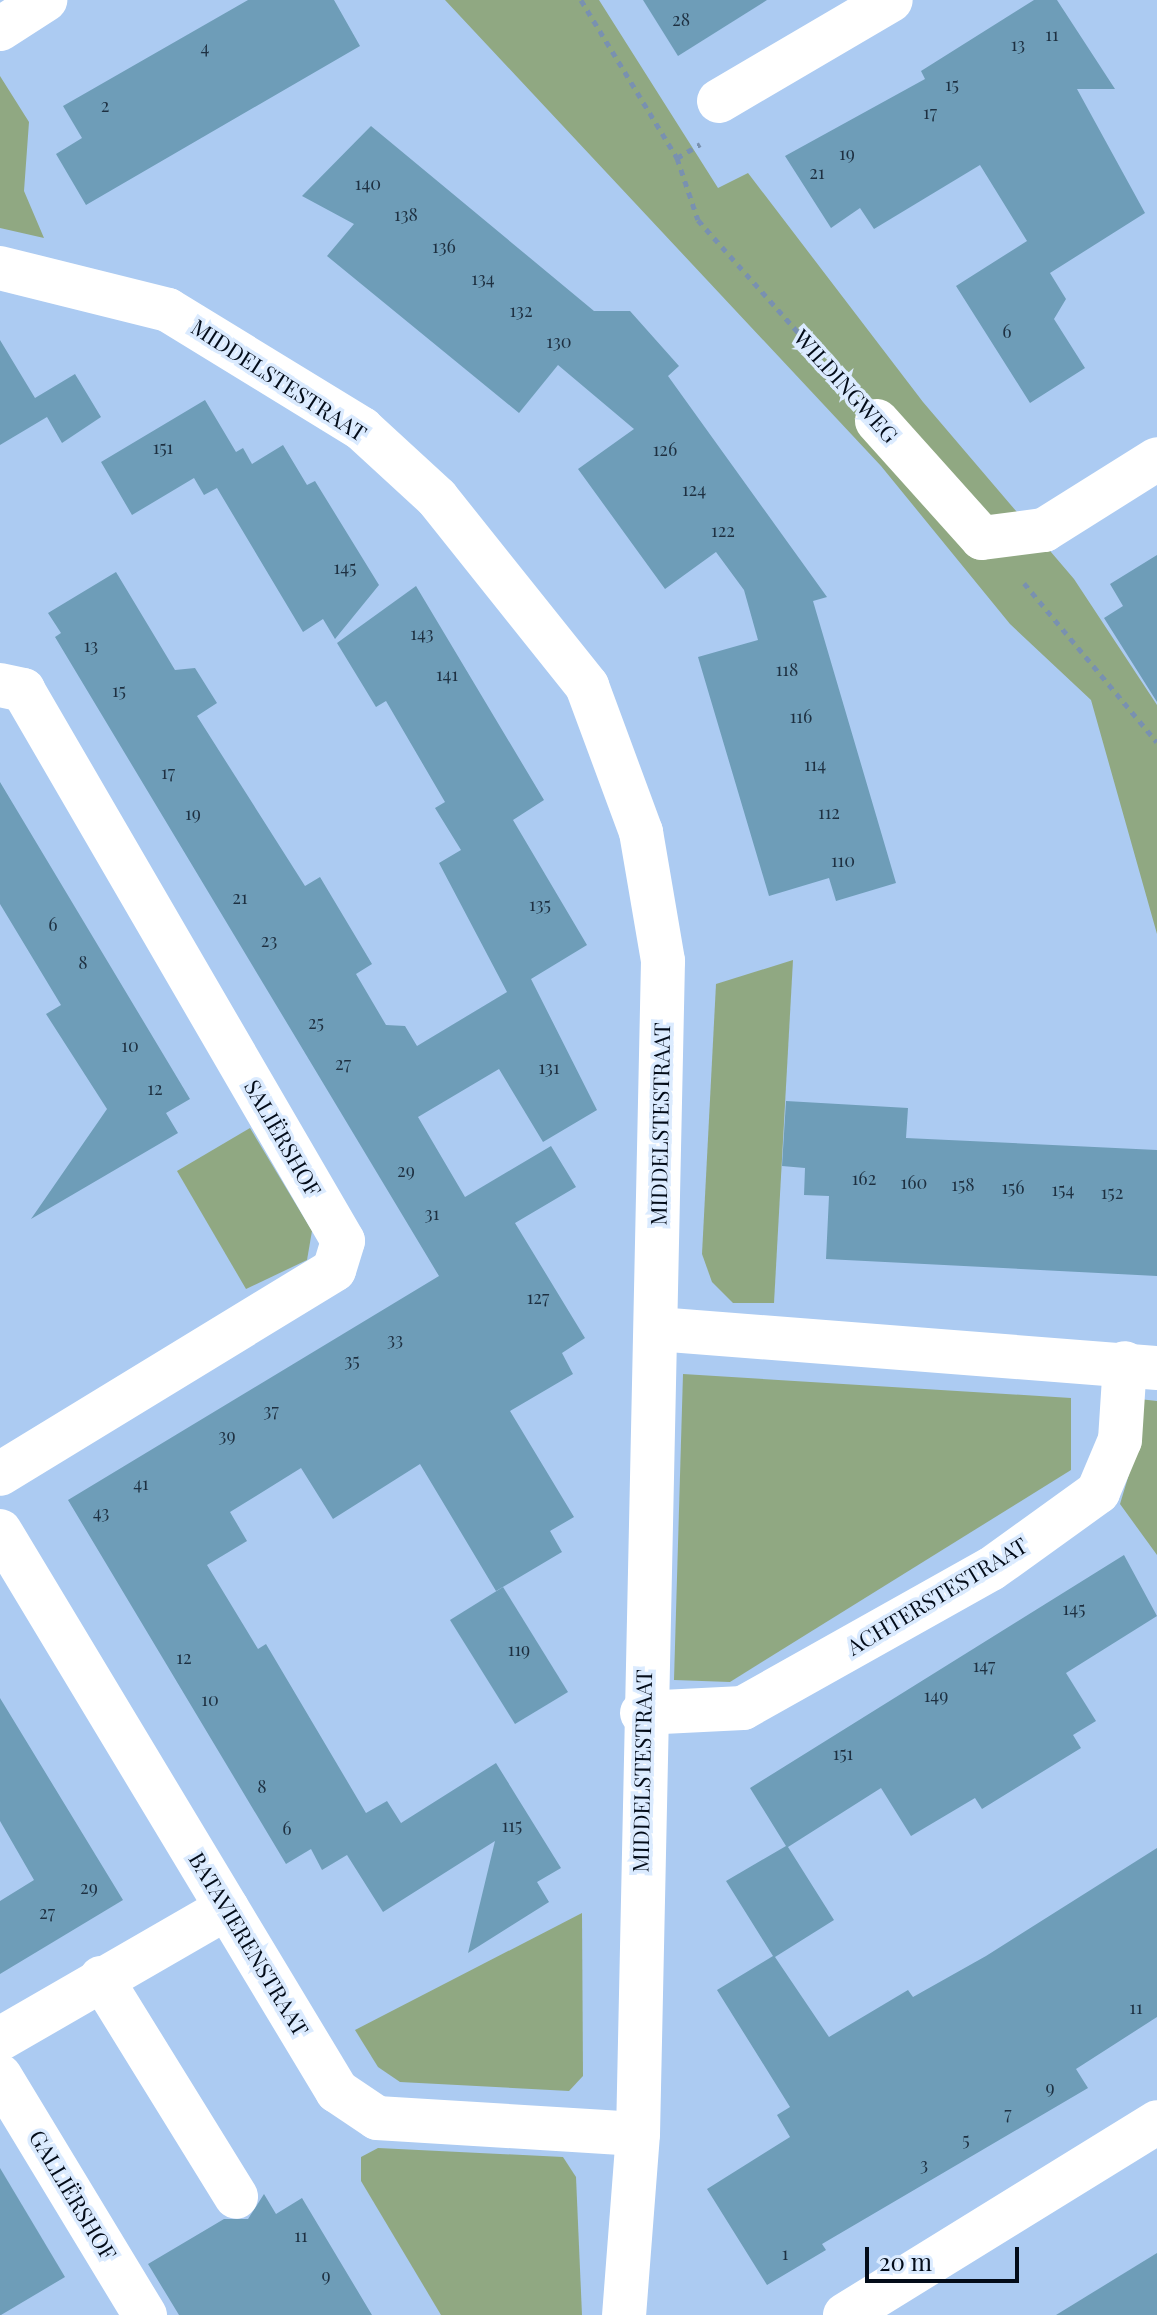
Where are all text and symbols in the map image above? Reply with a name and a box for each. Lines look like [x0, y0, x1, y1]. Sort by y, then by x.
house number: 28 [672, 8, 690, 30]
house number: 11 [1045, 23, 1059, 45]
house number: 13 [1011, 33, 1025, 55]
house number: 4 [201, 36, 209, 58]
house number: 15 [945, 73, 959, 95]
house number: 2 [101, 94, 109, 116]
house number: 17 [923, 101, 937, 123]
house number: 19 [839, 142, 855, 164]
house number: 21 [809, 161, 825, 183]
house number: 140 [355, 172, 381, 194]
house number: 138 [394, 203, 418, 225]
house number: 136 [432, 235, 456, 257]
house number: 134 [471, 267, 495, 289]
house number: 132 [509, 299, 533, 321]
street label: MIDDELSTESTRAAT [187, 314, 371, 446]
house number: 6 [1002, 320, 1012, 342]
street label: WILDINGWEG [788, 324, 904, 448]
house number: 130 [546, 330, 572, 352]
house number: 151 [153, 436, 173, 458]
house number: 126 [653, 438, 677, 460]
house number: 124 [682, 478, 706, 500]
house number: 122 [711, 519, 735, 541]
house number: 145 [333, 556, 357, 578]
house number: 143 [410, 622, 434, 644]
house number: 13 [84, 634, 98, 656]
house number: 118 [776, 658, 798, 680]
house number: 141 [436, 663, 458, 685]
house number: 15 [112, 679, 126, 701]
house number: 116 [790, 705, 812, 727]
house number: 114 [804, 753, 826, 775]
house number: 17 [161, 761, 175, 783]
house number: 112 [818, 801, 840, 823]
house number: 19 [185, 802, 201, 824]
house number: 110 [831, 849, 855, 871]
house number: 21 [232, 886, 248, 908]
house number: 135 [529, 893, 551, 915]
house number: 6 [48, 913, 58, 935]
house number: 23 [261, 929, 277, 951]
house number: 8 [78, 951, 88, 973]
house number: 25 [308, 1011, 324, 1033]
street label: MIDDELSTESTRAAT [645, 1022, 675, 1226]
house number: 10 [121, 1034, 139, 1056]
house number: 27 [335, 1052, 351, 1074]
house number: 131 [538, 1056, 560, 1078]
street label: SALIËRSHOF [239, 1075, 327, 1201]
house number: 12 [147, 1077, 163, 1099]
house number: 29 [397, 1159, 415, 1181]
house number: 162 [852, 1167, 876, 1189]
house number: 160 [901, 1171, 927, 1193]
house number: 158 [951, 1173, 975, 1195]
house number: 156 [1001, 1176, 1025, 1198]
house number: 154 [1052, 1178, 1074, 1200]
house number: 152 [1101, 1181, 1123, 1203]
house number: 31 [425, 1202, 439, 1224]
house number: 127 [527, 1286, 549, 1308]
house number: 33 [387, 1328, 403, 1350]
house number: 35 [344, 1349, 360, 1371]
house number: 37 [263, 1399, 279, 1421]
house number: 39 [218, 1424, 236, 1446]
house number: 41 [133, 1472, 149, 1494]
house number: 43 [93, 1501, 109, 1523]
street label: ACHTERSTESTRAAT [842, 1532, 1032, 1660]
house number: 145 [1062, 1597, 1086, 1619]
house number: 119 [508, 1638, 530, 1660]
house number: 12 [176, 1646, 192, 1668]
house number: 147 [973, 1654, 995, 1676]
street label: MIDDELSTESTRAAT [627, 1669, 657, 1873]
house number: 149 [924, 1684, 948, 1706]
house number: 10 [201, 1688, 219, 1710]
house number: 151 [833, 1742, 853, 1764]
house number: 8 [257, 1775, 267, 1797]
house number: 115 [502, 1814, 522, 1836]
house number: 6 [282, 1817, 292, 1839]
street label: BATAVIERENSTRAAT [184, 1847, 314, 2041]
house number: 29 [80, 1876, 98, 1898]
house number: 27 [39, 1901, 55, 1923]
house number: 11 [1129, 1996, 1143, 2018]
house number: 9 [1045, 2076, 1055, 2098]
house number: 7 [1004, 2102, 1012, 2124]
street label: GALLIËRSHOF [24, 2125, 122, 2265]
house number: 5 [962, 2128, 970, 2150]
house number: 3 [920, 2153, 928, 2175]
house number: 11 [294, 2224, 308, 2246]
scale bar [869, 2231, 1023, 2281]
house number: 1 [782, 2242, 788, 2264]
text: 20 m [879, 2245, 932, 2277]
house number: 9 [321, 2264, 331, 2286]

